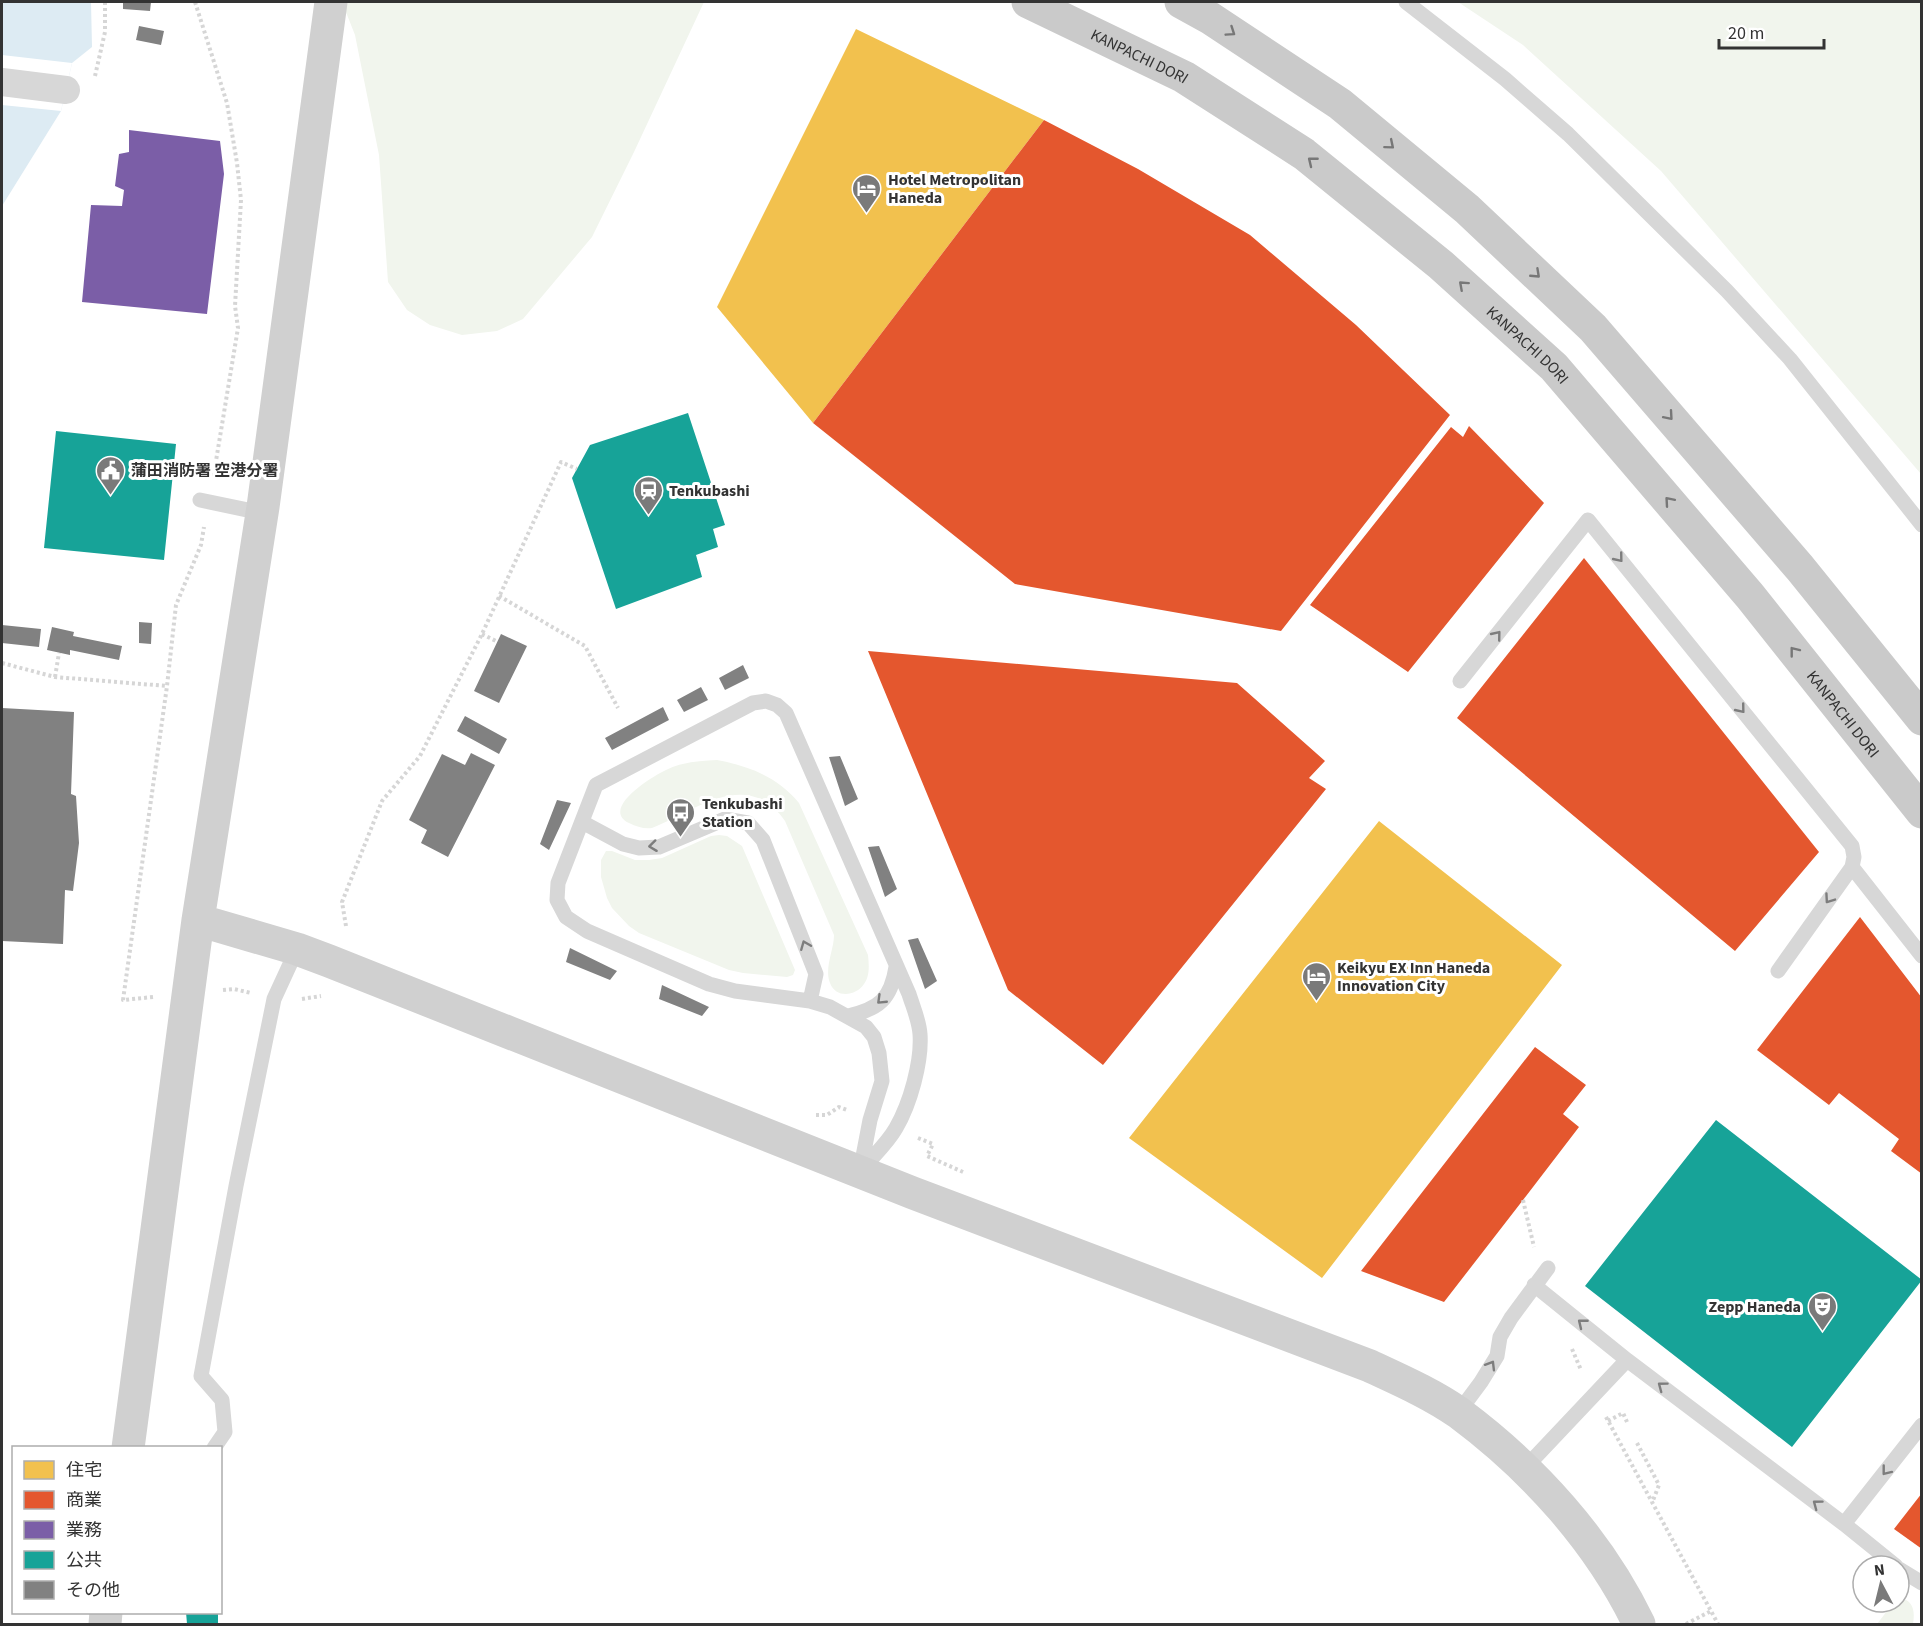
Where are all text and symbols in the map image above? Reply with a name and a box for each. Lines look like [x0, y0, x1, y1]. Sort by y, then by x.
scale bar [1719, 12, 1824, 50]
text: 20 m [1728, 21, 1764, 46]
street label: KANPACHI DORI [1087, 24, 1193, 89]
one-way arrow [1225, 25, 1236, 36]
one-way arrow [1383, 138, 1394, 149]
one-way arrow [1308, 157, 1319, 168]
place label: Hotel Metropolitan Haneda [888, 169, 1021, 209]
hotel icon: Hotel Metropolitan Haneda [851, 172, 883, 214]
one-way arrow [1529, 267, 1540, 278]
one-way arrow [1459, 281, 1469, 292]
street label: KANPACHI DORI [1481, 301, 1574, 389]
one-way arrow [1662, 409, 1673, 420]
public building icon: 蒲田消防署 空港分署 [94, 454, 126, 496]
place label: 蒲田消防署 空港分署 [131, 460, 278, 482]
station icon: Tenkubashi [632, 474, 664, 516]
place label: Tenkubashi [669, 480, 750, 502]
one-way arrow [1665, 497, 1676, 508]
one-way arrow [1611, 551, 1622, 562]
one-way arrow [1489, 631, 1500, 642]
one-way arrow [1791, 647, 1802, 658]
street label: KANPACHI DORI [1801, 666, 1884, 762]
one-way arrow [1734, 703, 1745, 714]
place label: Tenkubashi Station [702, 793, 783, 833]
bus stop icon: Tenkubashi Station [665, 796, 697, 838]
one-way arrow [649, 840, 658, 852]
one-way arrow [1825, 893, 1836, 904]
one-way arrow [800, 941, 812, 952]
place label: Keikyu EX Inn Haneda Innovation City [1337, 957, 1490, 997]
hotel icon: Keikyu EX Inn Haneda Innovation City [1300, 960, 1332, 1002]
one-way arrow [878, 993, 888, 1004]
theatre icon: Zepp Haneda [1806, 1290, 1838, 1332]
place label: Zepp Haneda [1708, 1296, 1801, 1318]
one-way arrow [1578, 1320, 1589, 1331]
one-way arrow [1484, 1361, 1496, 1371]
one-way arrow [1657, 1382, 1668, 1393]
legend [12, 1446, 222, 1614]
text: 住宅 [66, 1458, 102, 1483]
one-way arrow [1882, 1464, 1893, 1475]
text: 商業 [66, 1488, 102, 1513]
one-way arrow [1812, 1500, 1823, 1511]
text: 業務 [66, 1518, 102, 1543]
text: 公共 [66, 1548, 102, 1573]
north arrow [1851, 1554, 1911, 1614]
text: N [1873, 1559, 1886, 1582]
text: その他 [66, 1578, 120, 1603]

